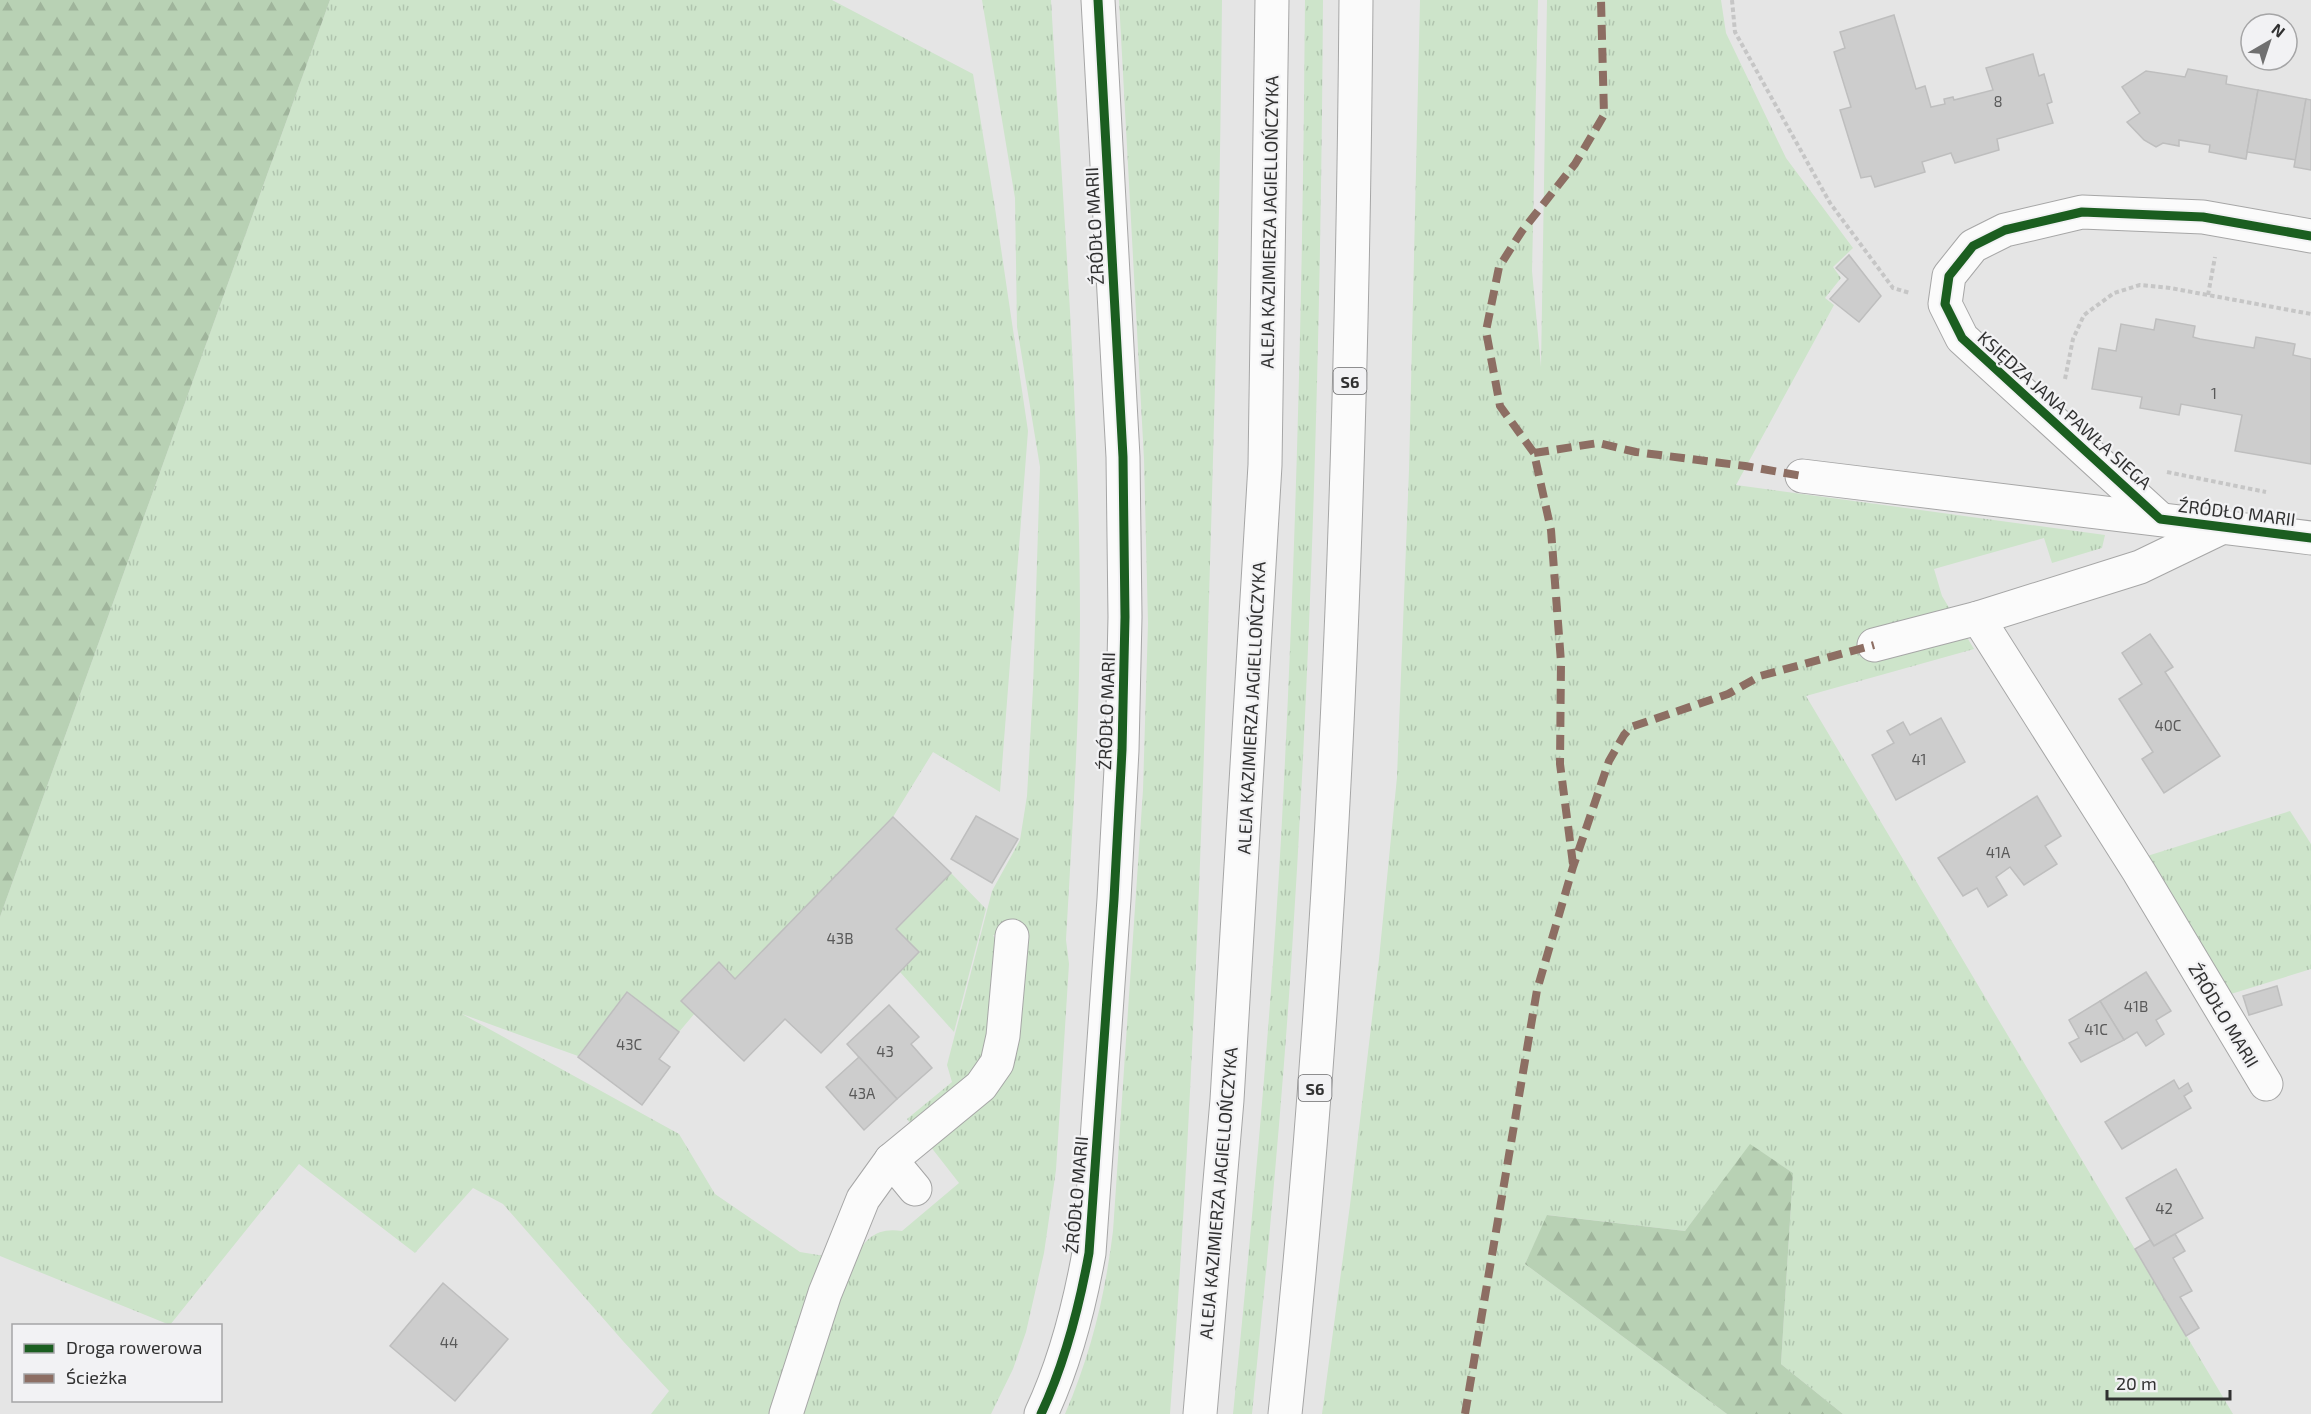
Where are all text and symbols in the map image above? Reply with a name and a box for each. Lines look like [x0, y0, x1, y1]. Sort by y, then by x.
north arrow [2239, 12, 2299, 72]
text: N [2268, 19, 2289, 41]
street label: ALEJA KAZIMIERZA JAGIELLOŃCZYKA [1255, 74, 1283, 369]
house number: 8 [1993, 92, 2003, 110]
street label: ŹRÓDŁO MARII [1080, 167, 1108, 285]
street label: KSIĘDZA JANA PAWŁA SIEGA [1974, 326, 2157, 494]
road number: S6 [1334, 368, 1366, 394]
house number: 1 [2211, 384, 2217, 402]
street label: ŹRÓDŁO MARII [2177, 494, 2297, 530]
street label: ALEJA KAZIMIERZA JAGIELLOŃCZYKA [1232, 560, 1270, 855]
street label: ŹRÓDŁO MARII [1093, 652, 1119, 770]
house number: 40C [2155, 716, 2182, 734]
house number: 41 [1911, 750, 1927, 768]
house number: 41A [1986, 843, 2011, 861]
house number: 43B [827, 929, 853, 947]
street label: ŹRÓDŁO MARII [2184, 959, 2264, 1071]
house number: 41B [2124, 997, 2148, 1015]
house number: 41C [2084, 1020, 2108, 1038]
house number: 43C [616, 1035, 643, 1053]
house number: 43 [876, 1042, 894, 1060]
street label: ALEJA KAZIMIERZA JAGIELLOŃCZYKA [1194, 1045, 1242, 1340]
road number: S6 [1298, 1075, 1332, 1101]
house number: 43A [849, 1084, 876, 1102]
street label: ŹRÓDŁO MARII [1060, 1135, 1092, 1255]
house number: 42 [2155, 1199, 2173, 1217]
legend [12, 1324, 222, 1402]
house number: 44 [440, 1333, 458, 1351]
text: Droga rowerowa [66, 1336, 202, 1358]
scale bar [2107, 1363, 2230, 1401]
text: Ścieżka [66, 1366, 127, 1388]
text: 20 m [2116, 1372, 2157, 1394]

